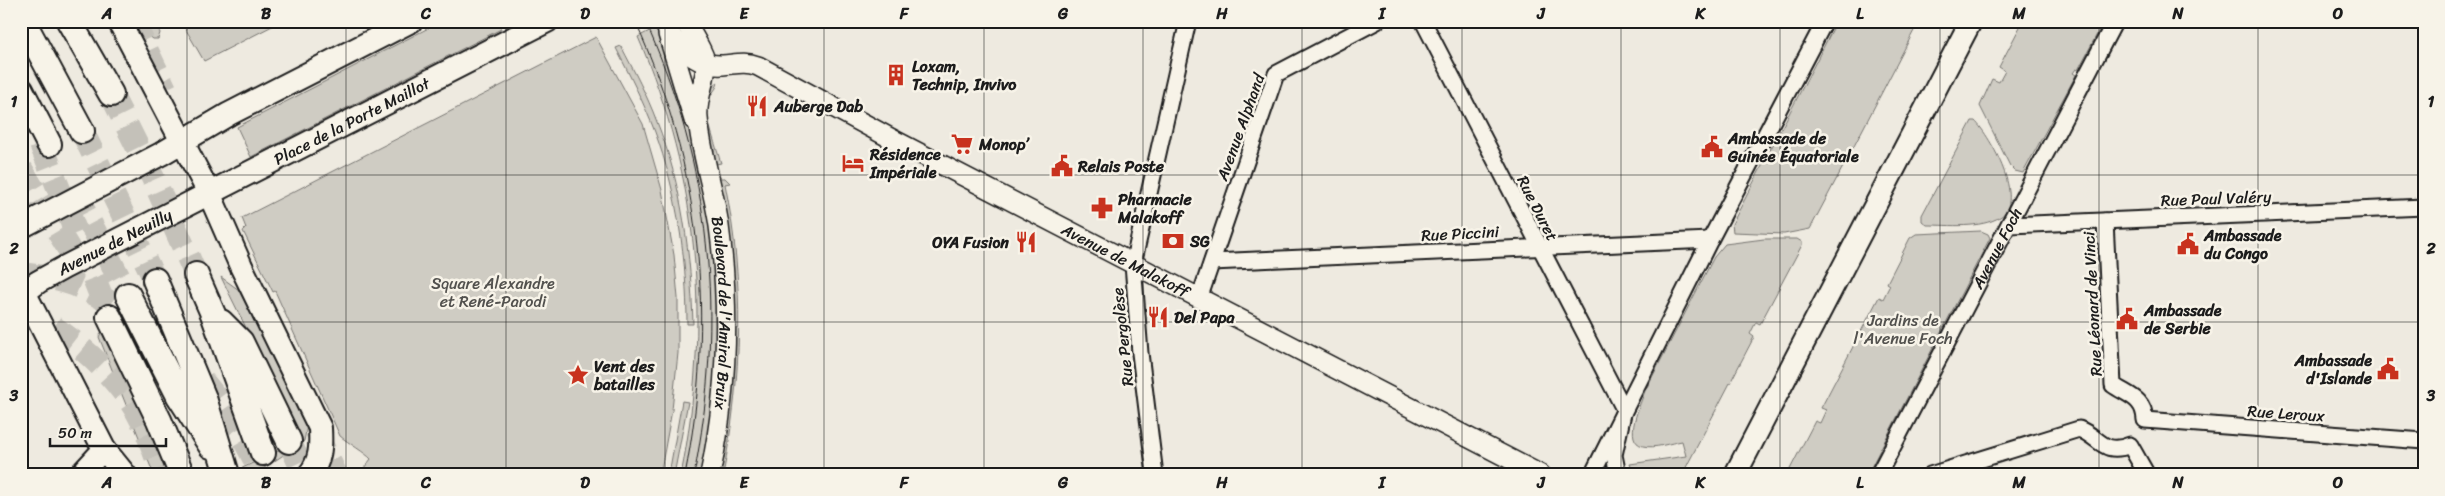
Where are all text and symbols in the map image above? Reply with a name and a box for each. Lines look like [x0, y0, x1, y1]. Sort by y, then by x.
text: A [101, 0, 112, 28]
text: B [261, 0, 272, 28]
text: C [420, 0, 432, 28]
text: D [580, 0, 590, 28]
text: E [740, 0, 750, 28]
text: F [899, 0, 910, 28]
text: G [1057, 0, 1069, 28]
text: H [1215, 0, 1228, 28]
text: I [1378, 0, 1387, 28]
text: J [1536, 0, 1546, 28]
text: K [1694, 0, 1706, 28]
text: L [1856, 0, 1864, 28]
text: M [2011, 0, 2026, 28]
text: N [2171, 0, 2184, 28]
text: O [2332, 0, 2344, 28]
place label: Loxam, Technip, Invivo [912, 52, 1017, 99]
building icon: Loxam, Technip, Invivo [883, 62, 909, 88]
street label: Avenue Alphand [1207, 68, 1274, 186]
street label: Place de la Porte Maillot [268, 69, 436, 173]
text: 1 [11, 87, 18, 116]
text: 1 [2428, 87, 2435, 116]
place label: Auberge Dab [773, 92, 863, 121]
restaurant icon: Auberge Dab [744, 93, 770, 119]
place label: Ambassade de Guinée Équatoriale [1727, 124, 1859, 171]
place label: Monop’ [978, 130, 1030, 159]
supermarket icon: Monop’ [949, 131, 975, 157]
public building icon: Ambassade de Guinée Équatoriale [1699, 134, 1725, 160]
place label: Résidence Impériale [869, 140, 941, 187]
hotel icon: Résidence Impériale [840, 150, 866, 176]
place label: Relais Poste [1077, 152, 1165, 181]
public building icon: Relais Poste [1049, 153, 1075, 179]
street label: Rue Duret [1509, 170, 1567, 246]
street label: Rue Paul Valéry [2160, 182, 2272, 215]
place label: Pharmacie Malakoff [1117, 185, 1192, 232]
pharmacy icon: Pharmacie Malakoff [1089, 195, 1115, 221]
street label: Avenue de Neuilly [51, 200, 178, 284]
street label: Avenue Foch [1963, 202, 2030, 295]
street label: Boulevard de l'Amiral Bruix [703, 214, 739, 412]
street label: Avenue de Malakoff [1055, 215, 1197, 307]
street label: Rue Piccini [1420, 217, 1500, 250]
place label: Ambassade du Congo [2203, 221, 2282, 268]
place label: SG [1189, 227, 1210, 256]
place label: OYA Fusion [931, 228, 1009, 257]
bank icon: SG [1160, 228, 1186, 254]
restaurant icon: OYA Fusion [1013, 229, 1039, 255]
street label: Rue Léonard de Vinci [2074, 230, 2111, 377]
public building icon: Ambassade du Congo [2175, 231, 2201, 257]
text: 2 [8, 234, 19, 263]
text: 2 [2425, 234, 2436, 263]
park label: Square Alexandre et René-Parodi [431, 269, 555, 316]
street label: Rue Pergolèse [1103, 286, 1142, 388]
place label: Ambassade de Serbie [2143, 296, 2222, 343]
place label: Del Papa [1174, 303, 1235, 332]
restaurant icon: Del Papa [1145, 304, 1171, 330]
park label: Jardins de l'Avenue Foch [1853, 306, 1953, 353]
public building icon: Ambassade de Serbie [2114, 306, 2140, 332]
place label: Ambassade d'Islande [2294, 346, 2373, 393]
place label: Vent des batailles [593, 352, 656, 399]
public building icon: Ambassade d'Islande [2375, 356, 2401, 382]
place icon: Vent des batailles [565, 362, 591, 388]
text: 3 [9, 381, 19, 410]
text: 3 [2426, 381, 2436, 410]
street label: Rue Leroux [2246, 396, 2326, 431]
scale bar [50, 416, 166, 448]
text: 50 m [58, 420, 93, 446]
text: A [101, 468, 112, 496]
text: B [261, 468, 272, 496]
text: C [420, 468, 432, 496]
text: D [580, 468, 590, 496]
text: E [740, 468, 750, 496]
text: F [899, 468, 910, 496]
text: G [1057, 468, 1069, 496]
text: H [1215, 468, 1228, 496]
text: I [1378, 468, 1387, 496]
text: J [1536, 468, 1546, 496]
text: K [1694, 468, 1706, 496]
text: L [1856, 468, 1864, 496]
text: M [2011, 468, 2026, 496]
text: N [2171, 468, 2184, 496]
text: O [2332, 468, 2344, 496]

